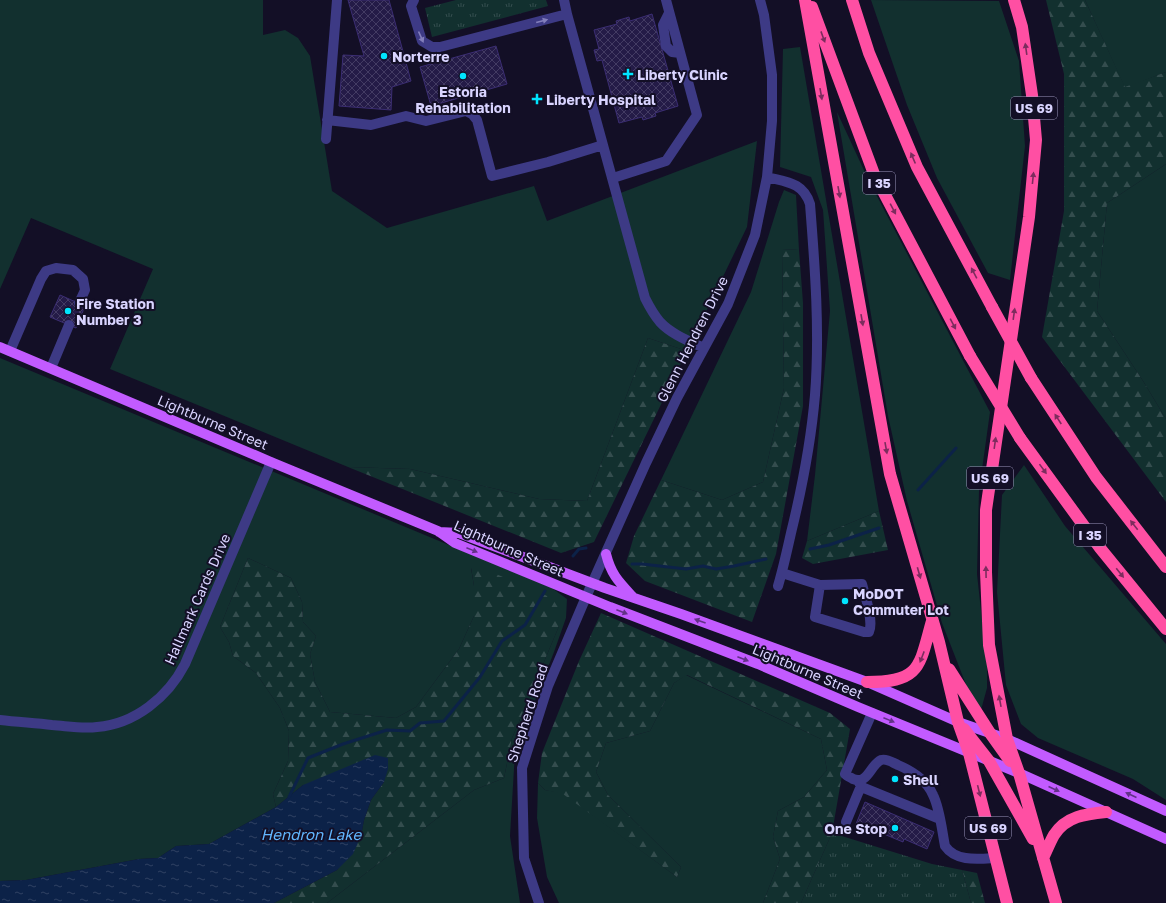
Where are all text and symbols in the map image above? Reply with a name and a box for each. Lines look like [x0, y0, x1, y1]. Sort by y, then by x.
one-way arrow [536, 17, 548, 23]
one-way arrow [418, 31, 424, 43]
one-way arrow [821, 31, 827, 43]
one-way arrow [1023, 43, 1029, 55]
place label: Norterre [392, 48, 450, 65]
marker: Norterre [379, 51, 389, 61]
place label: Liberty Clinic [637, 66, 728, 83]
marker: Liberty Clinic [622, 68, 634, 80]
marker: Estoria Rehabilitation [458, 71, 468, 81]
place label: Estoria Rehabilitation [415, 83, 511, 116]
one-way arrow [819, 87, 825, 100]
place label: Liberty Hospital [546, 91, 656, 108]
marker: Liberty Hospital [531, 93, 543, 105]
road number: US 69 [1011, 97, 1057, 119]
one-way arrow [910, 151, 916, 163]
road number: I 35 [863, 172, 895, 194]
one-way arrow [1029, 172, 1036, 184]
one-way arrow [836, 186, 842, 198]
one-way arrow [889, 203, 896, 215]
one-way arrow [971, 267, 977, 279]
street label: Glenn Hendren Drive [653, 273, 731, 405]
place label: Fire Station Number 3 [76, 295, 154, 328]
marker: Fire Station Number 3 [63, 306, 73, 316]
one-way arrow [1011, 308, 1017, 320]
one-way arrow [860, 314, 866, 326]
one-way arrow [950, 318, 957, 330]
street label: Lightburne Street [155, 391, 271, 453]
one-way arrow [1054, 414, 1062, 424]
one-way arrow [992, 437, 998, 449]
one-way arrow [883, 442, 889, 454]
one-way arrow [1038, 464, 1046, 474]
road number: US 69 [967, 467, 1013, 489]
street label: Lightburne Street [451, 516, 567, 580]
one-way arrow [1129, 519, 1138, 530]
road number: I 35 [1074, 524, 1106, 546]
street label: Hallmark Cards Drive [160, 531, 234, 667]
one-way arrow [467, 548, 479, 554]
one-way arrow [983, 565, 989, 578]
one-way arrow [916, 568, 922, 580]
one-way arrow [1116, 568, 1125, 579]
place label: MoDOT Commuter Lot [853, 585, 949, 618]
marker: MoDOT Commuter Lot [840, 596, 850, 606]
one-way arrow [617, 610, 629, 616]
one-way arrow [694, 618, 706, 624]
street label: Lightburne Street [750, 640, 866, 702]
one-way arrow [918, 651, 924, 663]
one-way arrow [738, 656, 750, 662]
street label: Shepherd Road [503, 662, 551, 764]
one-way arrow [996, 695, 1002, 707]
one-way arrow [884, 717, 895, 723]
place label: Shell [903, 771, 939, 788]
marker: Shell [890, 774, 900, 784]
one-way arrow [976, 785, 982, 797]
one-way arrow [1049, 786, 1061, 792]
one-way arrow [1124, 791, 1136, 797]
road number: US 69 [965, 817, 1011, 839]
place label: One Stop [824, 820, 887, 837]
marker: One Stop [890, 823, 900, 833]
water label: Hendron Lake [261, 825, 362, 843]

